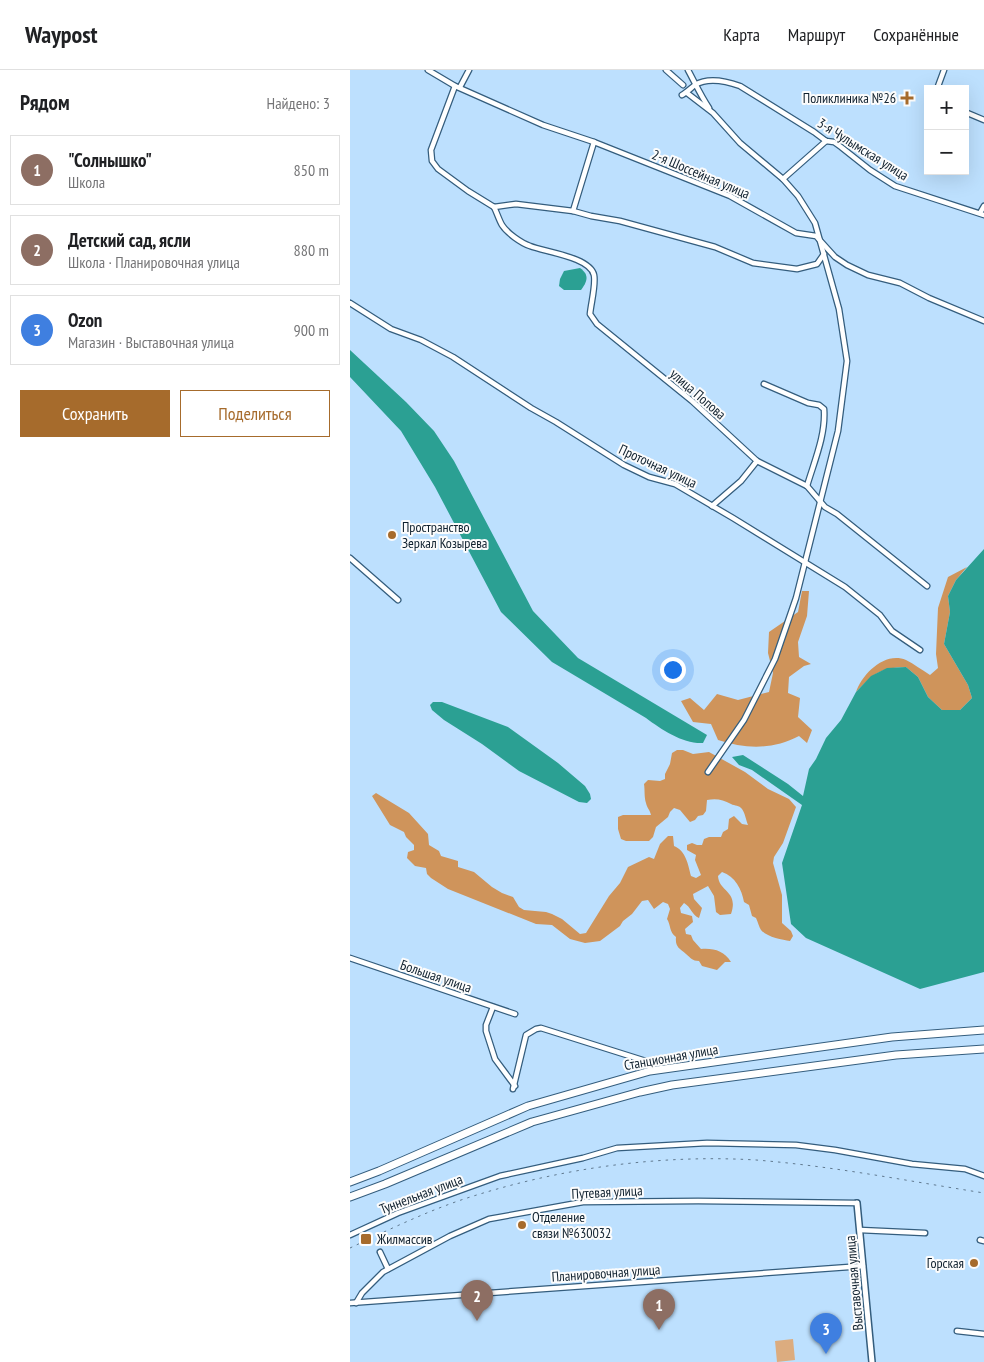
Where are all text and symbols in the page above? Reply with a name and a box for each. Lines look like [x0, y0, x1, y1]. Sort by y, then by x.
text: Waypost [25, 19, 98, 50]
text: Карта [723, 23, 760, 46]
text: Маршрут [788, 23, 845, 46]
text: Сохранённые [873, 23, 959, 46]
map controls [924, 85, 969, 175]
button: + [924, 85, 969, 130]
text: Рядом [20, 89, 70, 116]
place label: Поликлиника №26 [803, 89, 896, 107]
marker: Поликлиника №26 [900, 91, 914, 105]
text: Найдено: 3 [267, 93, 330, 113]
street label: 3-я Чулымская улица [814, 114, 912, 184]
button: − [924, 130, 969, 175]
street label: 2-я Шоссейная улица [649, 145, 753, 203]
text: "Солнышко" [68, 148, 152, 172]
text: 1 [33, 160, 41, 180]
text: 850 m [294, 160, 329, 180]
text: Школа [68, 172, 105, 192]
text: Детский сад, ясли [68, 228, 191, 252]
text: 2 [33, 240, 41, 260]
text: 880 m [294, 240, 329, 260]
text: Школа · Планировочная улица [68, 252, 240, 272]
text: Ozon [68, 308, 102, 332]
text: 3 [33, 320, 41, 340]
text: 900 m [294, 320, 329, 340]
text: Магазин · Выставочная улица [68, 332, 234, 352]
street label: улица Попова [666, 365, 730, 423]
button: Сохранить [20, 390, 170, 437]
button: Поделиться [180, 390, 330, 437]
street label: Проточная улица [616, 440, 700, 492]
place label: Пространство Зеркал Козырева [402, 518, 487, 552]
marker: Пространство Зеркал Козырева [386, 529, 398, 541]
your location [660, 657, 686, 683]
street label: Большая улица [398, 955, 474, 997]
street label: Станционная улица [623, 1040, 719, 1074]
street label: Туннельная улица [377, 1170, 465, 1218]
street label: Путевая улица [571, 1181, 643, 1203]
place label: Отделение связи №630032 [532, 1208, 611, 1242]
marker: Отделение связи №630032 [516, 1219, 528, 1231]
place label: Жилмассив [376, 1230, 433, 1248]
marker: Жилмассив [359, 1232, 373, 1246]
street label: Выставочная улица [841, 1235, 867, 1331]
place label: Горская [927, 1254, 964, 1272]
marker: Горская [968, 1257, 980, 1269]
street label: Планировочная улица [551, 1260, 661, 1286]
pin: 2 [461, 1280, 493, 1321]
pin: 1 [643, 1289, 675, 1330]
pin: 3 [810, 1313, 842, 1354]

